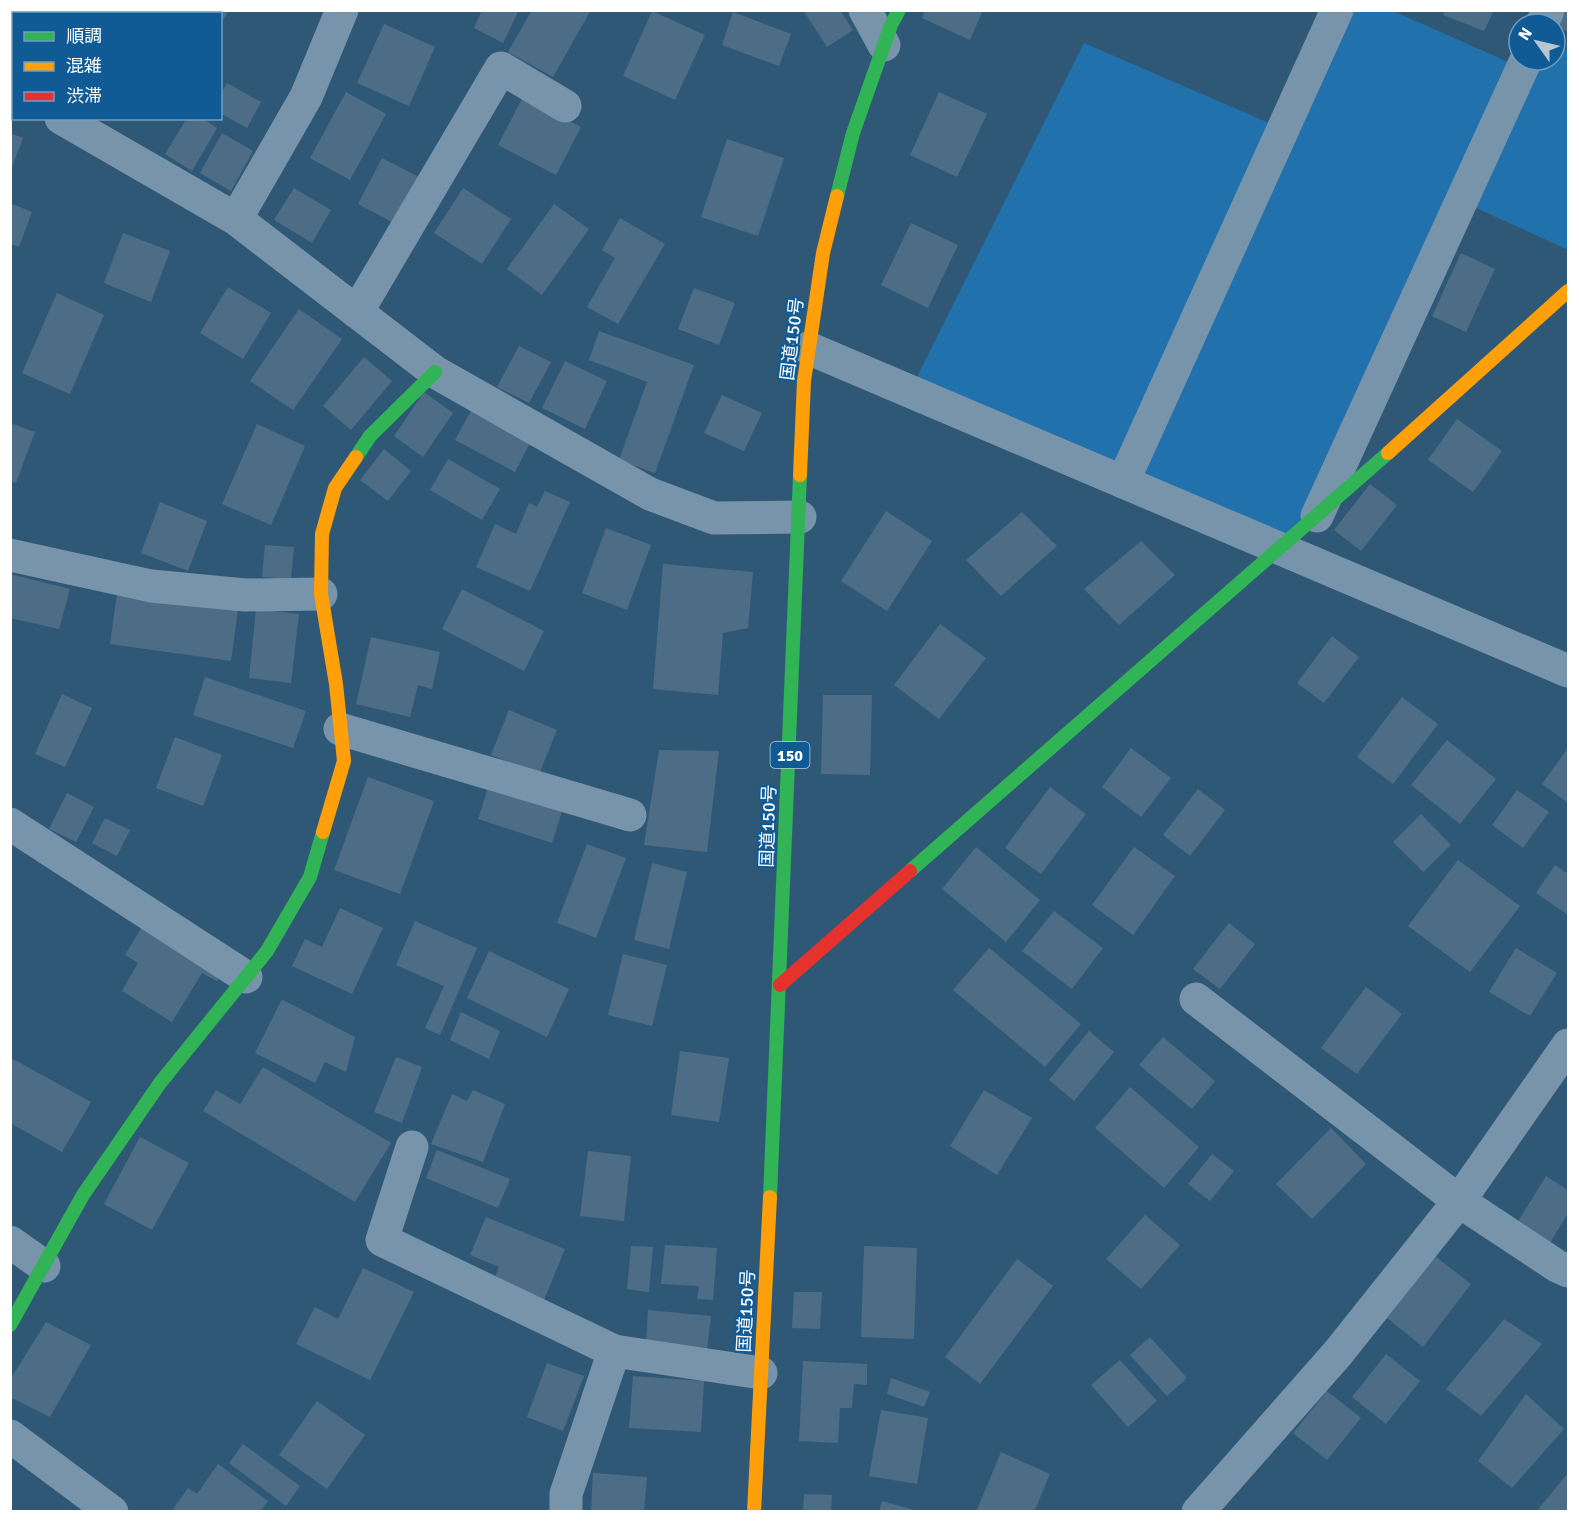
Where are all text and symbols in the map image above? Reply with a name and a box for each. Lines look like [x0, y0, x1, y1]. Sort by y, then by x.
legend [12, 12, 222, 120]
north arrow [1507, 12, 1567, 72]
text: N [1514, 24, 1537, 44]
text: 順調 [66, 25, 102, 47]
text: 混雑 [66, 55, 102, 77]
text: 渋滞 [66, 85, 102, 107]
street label: 国道150号 [776, 296, 808, 382]
road number: 150 [770, 742, 810, 768]
street label: 国道150号 [756, 784, 780, 868]
street label: 国道150号 [733, 1269, 759, 1353]

